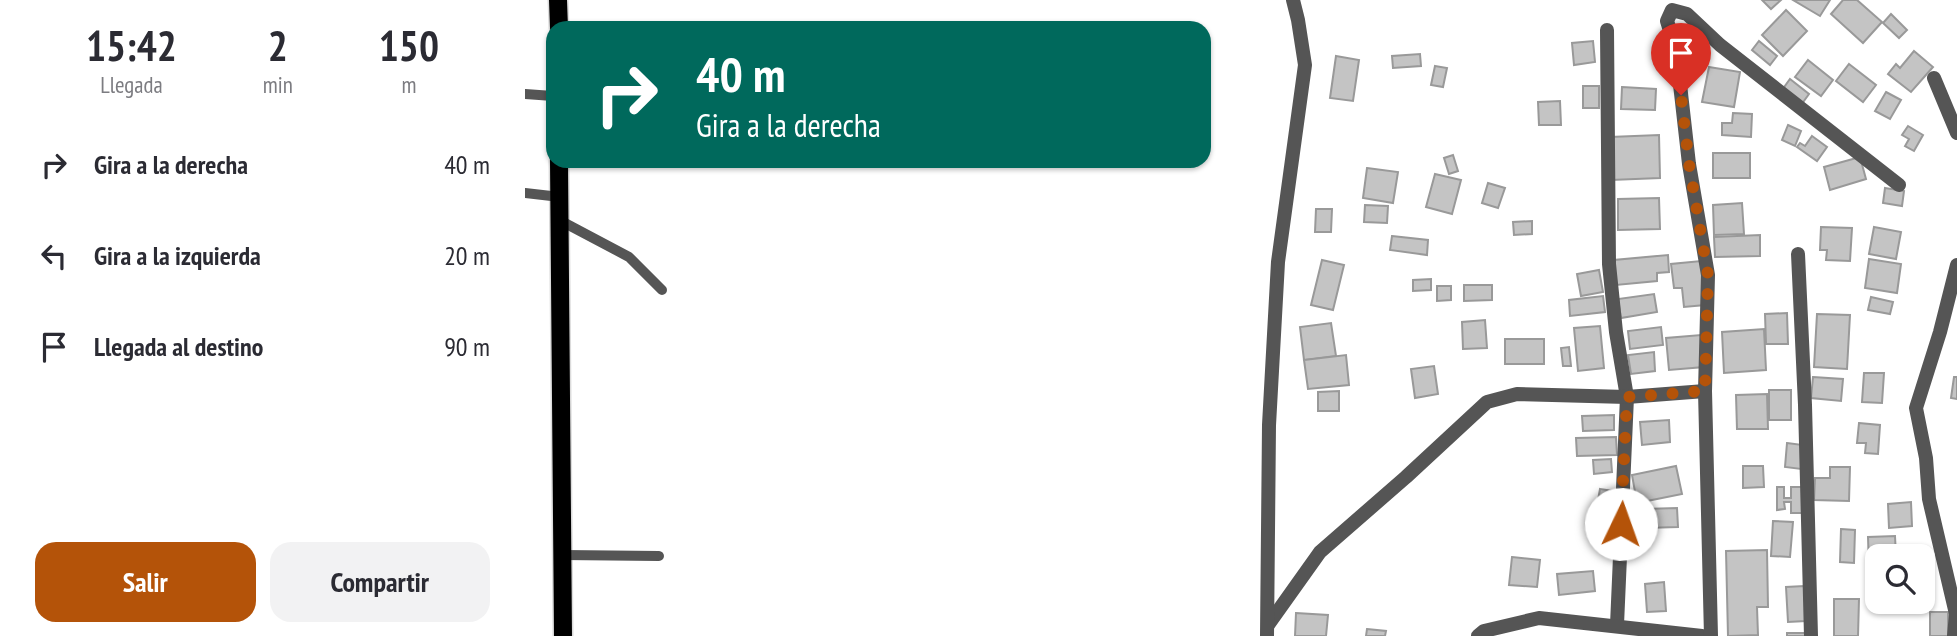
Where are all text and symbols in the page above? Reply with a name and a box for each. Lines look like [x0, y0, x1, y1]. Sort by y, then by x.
text: 15:42 [86, 18, 177, 73]
text: 2 [268, 18, 288, 73]
text: 150 [379, 18, 439, 73]
pin [1651, 23, 1711, 95]
icon: arrive [1662, 34, 1700, 72]
text: 40 m [696, 42, 785, 106]
icon: right [581, 49, 672, 140]
text: Llegada [100, 70, 163, 99]
text: min [263, 70, 293, 99]
text: m [401, 70, 416, 99]
text: Gira a la derecha [696, 104, 881, 146]
icon: right [35, 146, 73, 184]
text: Gira a la derecha [94, 148, 248, 181]
text: 40 m [444, 148, 490, 181]
icon: left [35, 237, 73, 275]
text: Gira a la izquierda [94, 239, 261, 272]
text: 20 m [444, 239, 490, 272]
icon: arrive [35, 328, 73, 366]
text: Llegada al destino [94, 330, 263, 363]
text: 90 m [444, 330, 490, 363]
position arrow [1584, 487, 1658, 561]
button: Salir [35, 542, 256, 622]
button: Compartir [270, 542, 490, 622]
map controls [1865, 544, 1935, 614]
button: search [1865, 544, 1935, 614]

